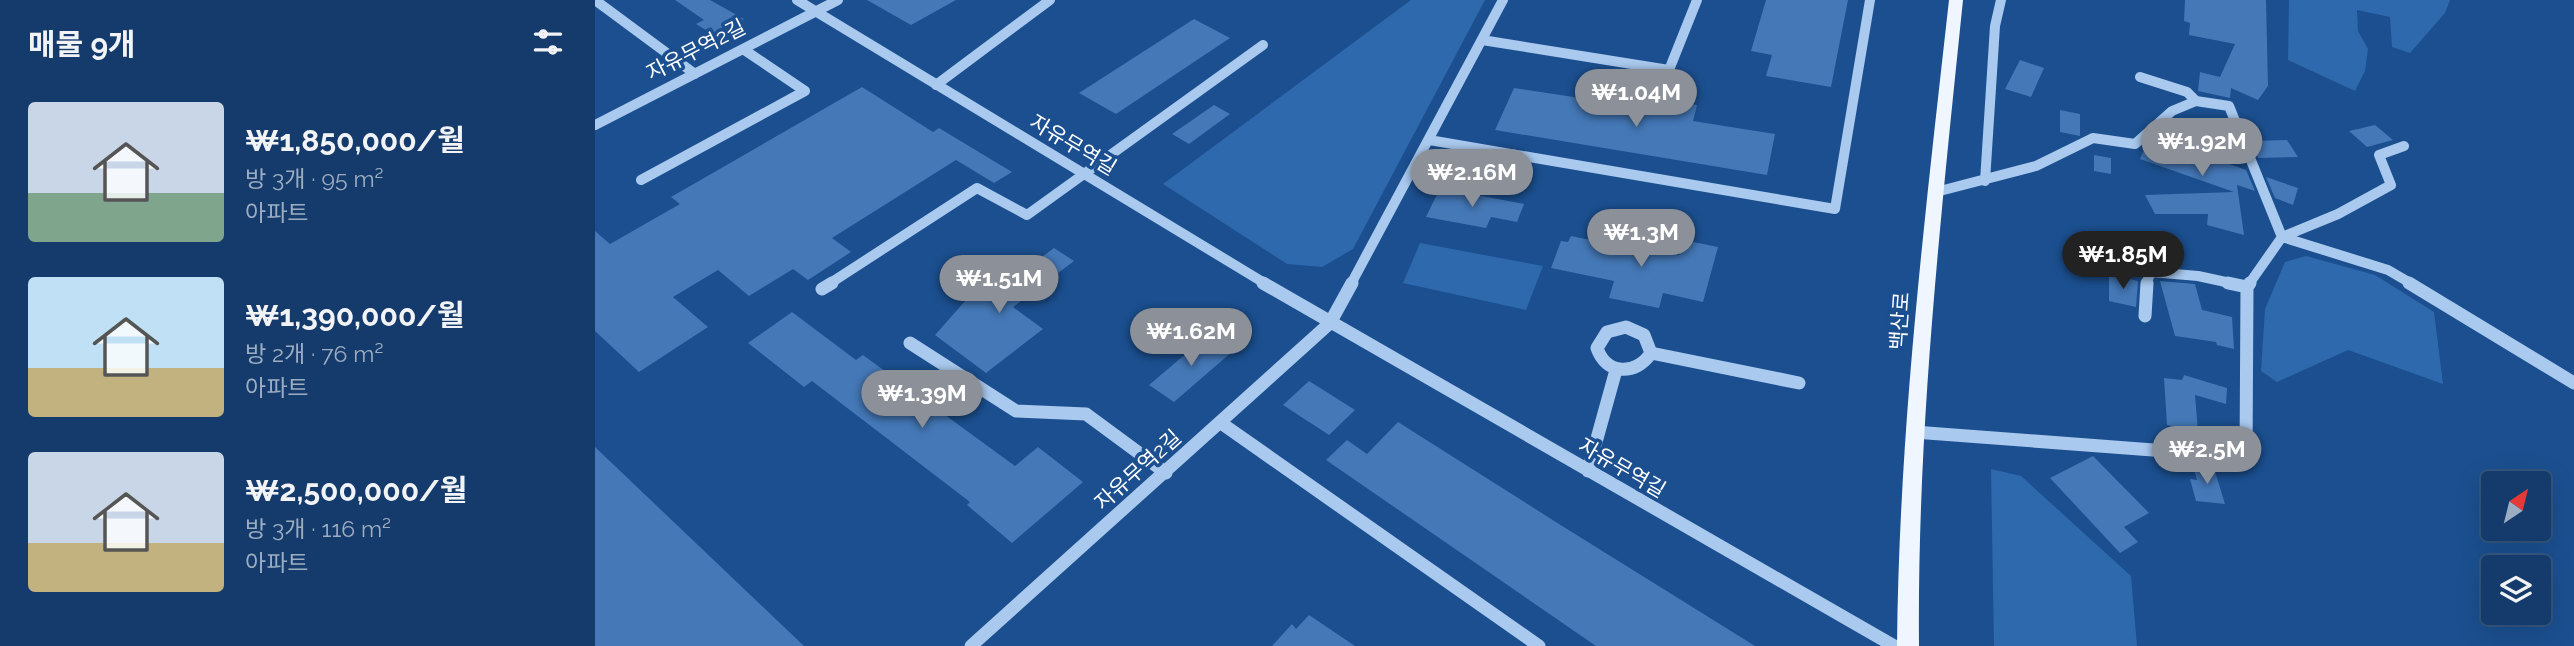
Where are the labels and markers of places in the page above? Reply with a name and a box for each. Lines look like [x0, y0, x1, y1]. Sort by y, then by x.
pin: ₩1.04M [1579, 69, 1693, 129]
pin: ₩1.92M [2145, 118, 2259, 178]
pin: ₩2.16M [1415, 150, 1529, 209]
pin: ₩1.3M [1592, 210, 1690, 269]
pin: ₩1.85M [2066, 232, 2180, 291]
pin: ₩1.51M [942, 256, 1056, 315]
pin: ₩1.62M [1134, 308, 1248, 368]
pin: ₩1.39M [865, 370, 979, 430]
pin: ₩2.5M [2158, 426, 2256, 486]

